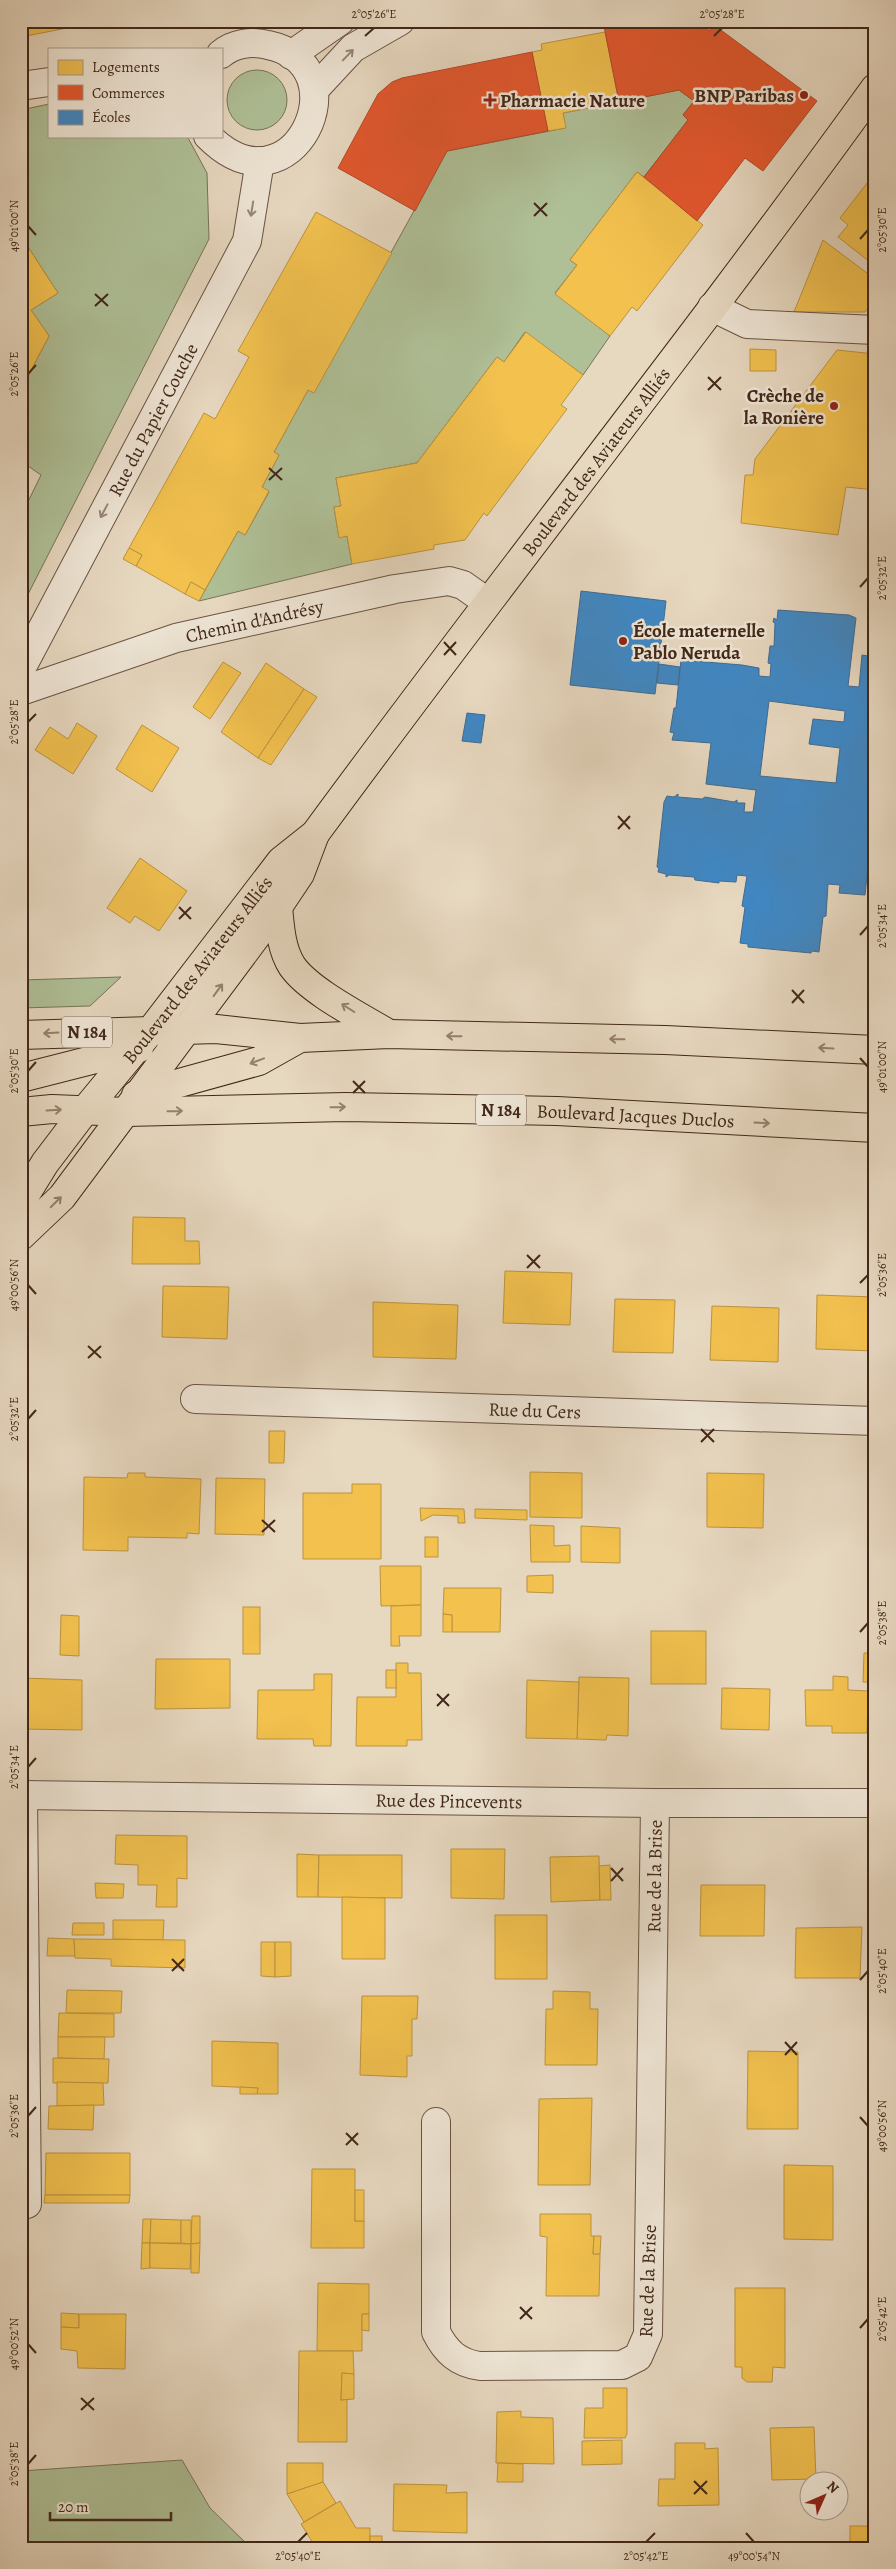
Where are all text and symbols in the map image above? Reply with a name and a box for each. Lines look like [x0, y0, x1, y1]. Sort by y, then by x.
text: 2°05'26"E [352, 6, 396, 22]
text: 2°05'28"E [699, 6, 745, 22]
legend [48, 48, 222, 138]
one-way arrow [341, 49, 353, 61]
text: Logements [92, 57, 160, 77]
text: Commerces [92, 83, 165, 103]
place label: BNP Paribas [694, 83, 794, 109]
place label: Pharmacie Nature [500, 88, 645, 114]
marker: BNP Paribas [798, 89, 810, 101]
marker: Pharmacie Nature [484, 94, 496, 106]
text: Écoles [92, 107, 131, 127]
text: 49°01'00"N [6, 200, 22, 252]
one-way arrow [247, 201, 257, 217]
text: 2°05'30"E [874, 207, 890, 253]
street label: Rue du Papier Couche [102, 339, 205, 501]
text: 2°05'26"E [6, 352, 22, 396]
street label: Boulevard des Aviateurs Alliés [516, 362, 677, 562]
place label: Crèche de la Ronière [744, 383, 824, 431]
marker: Crèche de la Ronière [828, 400, 840, 412]
one-way arrow [99, 503, 109, 518]
text: 2°05'32"E [874, 556, 890, 600]
street label: Chemin d'Andrésy [183, 593, 326, 650]
place label: École maternelle Pablo Neruda [633, 618, 765, 666]
marker: École maternelle Pablo Neruda [617, 635, 629, 647]
text: 2°05'28"E [6, 699, 22, 745]
street label: Boulevard des Aviateurs Alliés [117, 871, 279, 1069]
text: 2°05'34"E [874, 904, 890, 948]
one-way arrow [213, 983, 223, 997]
one-way arrow [342, 1003, 356, 1013]
road number: N 184 [62, 1016, 112, 1048]
one-way arrow [43, 1029, 59, 1038]
one-way arrow [446, 1031, 462, 1041]
one-way arrow [609, 1034, 625, 1044]
text: 49°01'00"N [874, 1041, 890, 1093]
one-way arrow [818, 1043, 834, 1052]
text: 2°05'30"E [6, 1048, 22, 1094]
one-way arrow [250, 1057, 265, 1066]
road number: N 184 [476, 1094, 526, 1126]
street label: Boulevard Jacques Duclos [536, 1099, 735, 1134]
one-way arrow [329, 1102, 345, 1112]
one-way arrow [45, 1105, 61, 1114]
one-way arrow [167, 1106, 183, 1115]
one-way arrow [754, 1118, 770, 1127]
one-way arrow [50, 1196, 62, 1208]
text: 2°05'36"E [874, 1253, 890, 1297]
text: 49°00'56"N [6, 1258, 22, 1311]
street label: Rue du Cers [488, 1396, 582, 1425]
text: 2°05'32"E [6, 1397, 22, 1441]
text: 2°05'38"E [874, 1601, 890, 1645]
text: 2°05'34"E [6, 1745, 22, 1789]
street label: Rue des Pincevents [375, 1787, 523, 1815]
street label: Rue de la Brise [641, 1820, 669, 1933]
text: 2°05'40"E [874, 1948, 890, 1994]
text: 2°05'36"E [6, 2094, 22, 2138]
text: 49°00'56"N [874, 2099, 890, 2152]
street label: Rue de la Brise [633, 2224, 663, 2338]
text: 2°05'42"E [874, 2297, 890, 2341]
text: 49°00'52"N [6, 2317, 22, 2370]
text: 2°05'38"E [6, 2442, 22, 2486]
north arrow [798, 2472, 848, 2522]
text: N [823, 2477, 843, 2497]
scale bar [50, 2489, 171, 2521]
text: 20 m [58, 2497, 89, 2517]
text: 2°05'40"E [275, 2548, 321, 2564]
text: 2°05'42"E [624, 2548, 668, 2564]
text: 49°00'54"N [728, 2548, 780, 2564]

